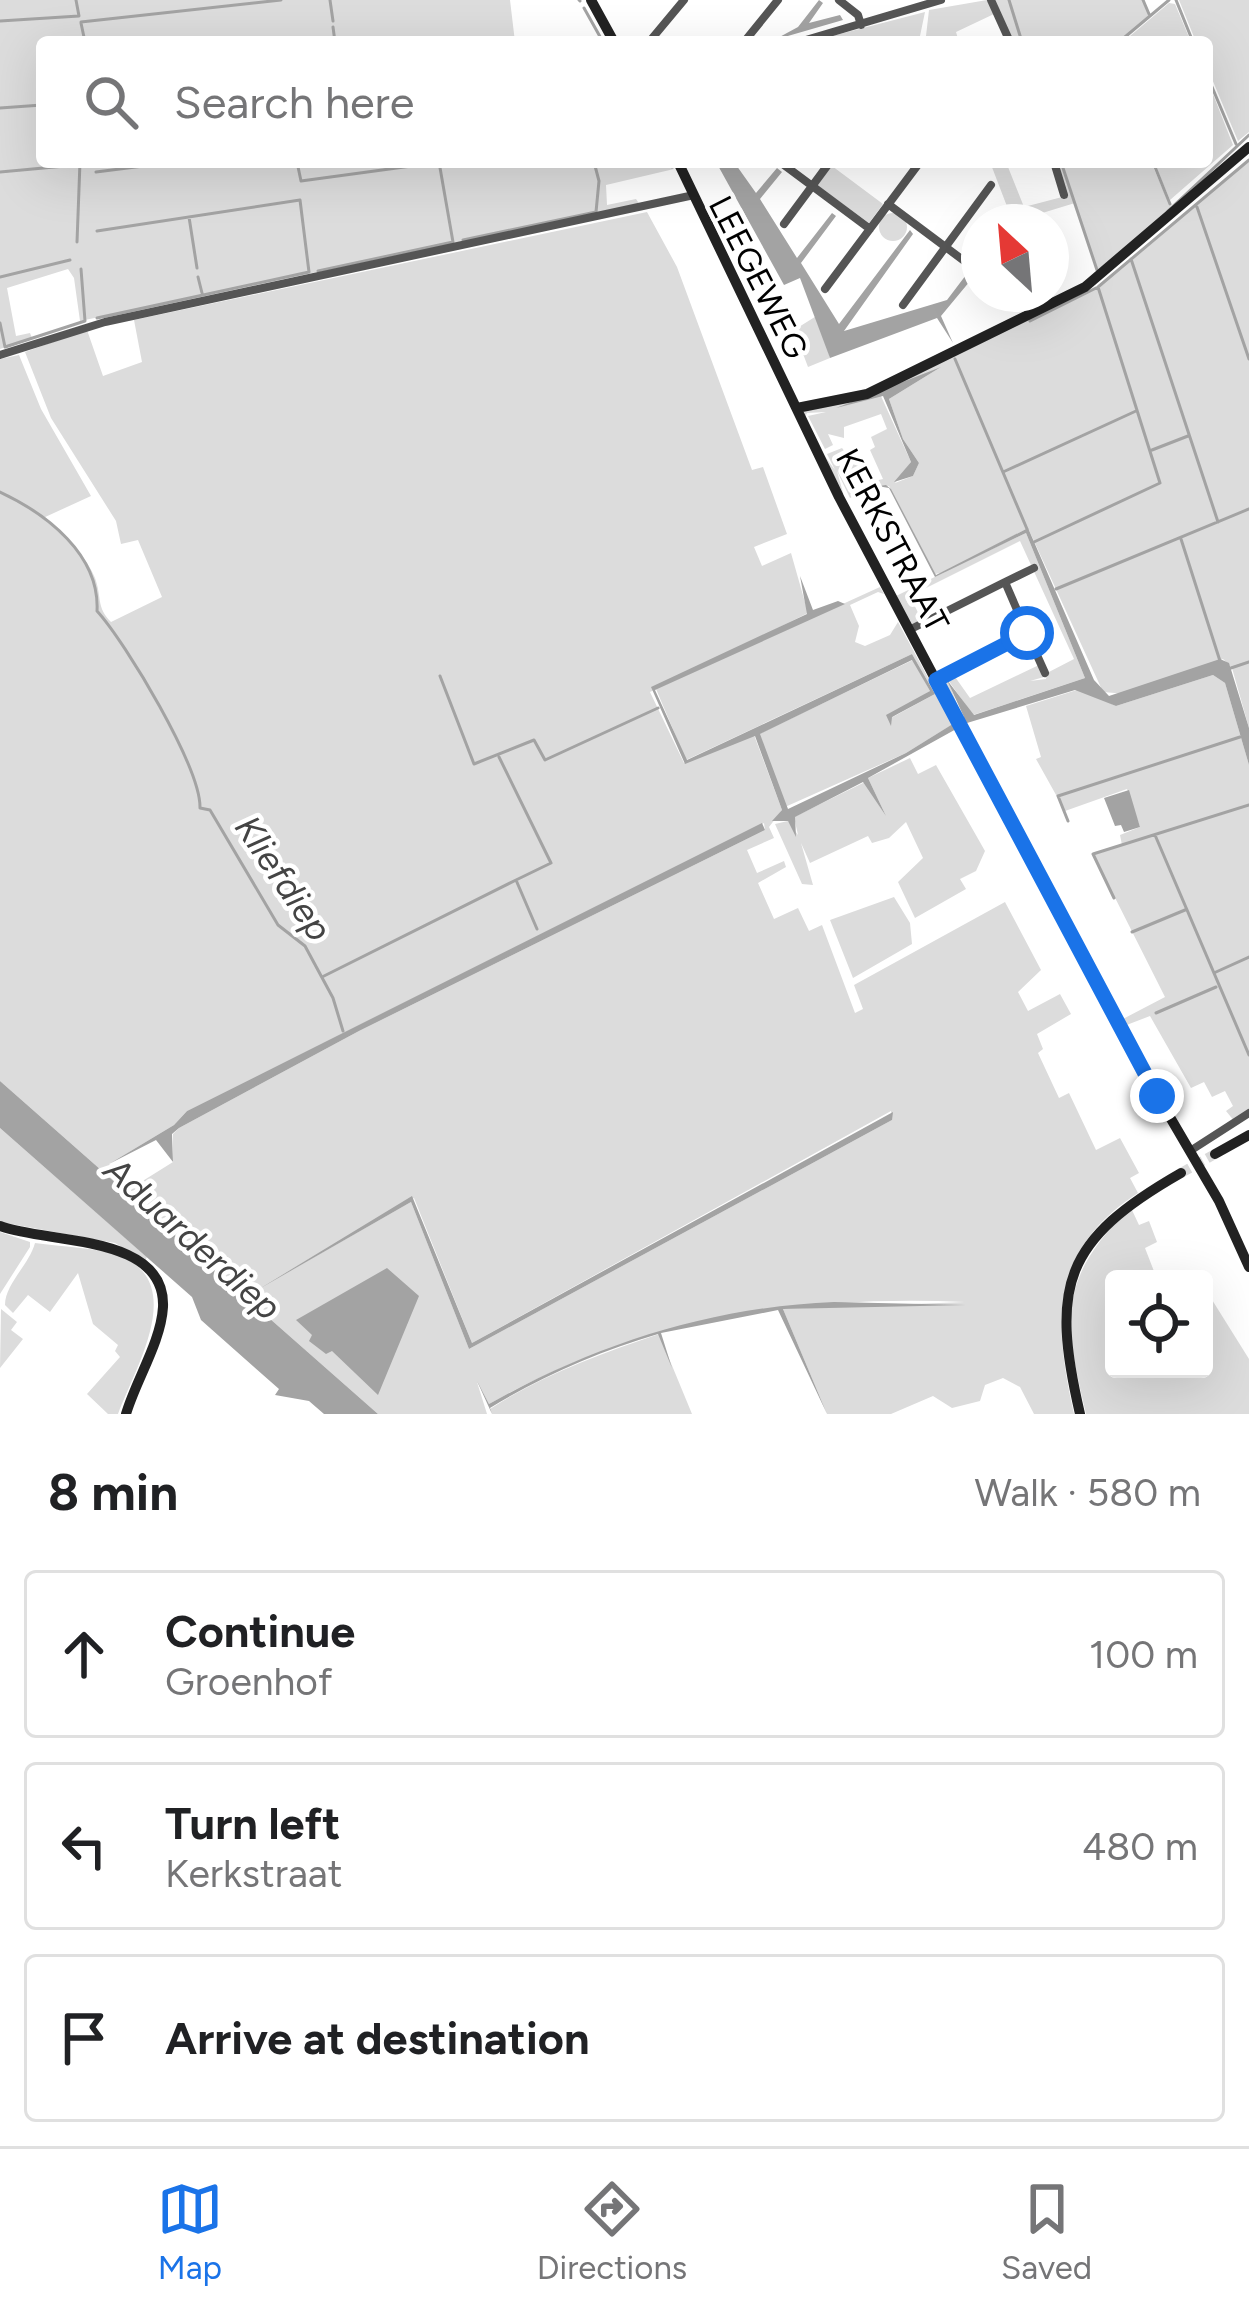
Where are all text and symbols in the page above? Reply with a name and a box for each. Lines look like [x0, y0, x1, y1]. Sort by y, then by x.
search box [36, 36, 1213, 168]
icon: search [78, 69, 144, 135]
text: Search here [174, 75, 414, 129]
street label: LEEGEWEG [701, 189, 816, 365]
north arrow [961, 204, 1069, 312]
street label: KERKSTRAAT [828, 442, 957, 639]
route start [1000, 606, 1054, 660]
water label: Kliefdiep [226, 808, 341, 949]
route end [1130, 1069, 1184, 1123]
water label: Aduarderdiep [94, 1147, 290, 1329]
map controls [1105, 1270, 1213, 1378]
button: locate [1105, 1270, 1213, 1378]
text: 8 min [48, 1462, 178, 1523]
text: Walk · 580 m [974, 1469, 1201, 1516]
text: Continue [165, 1604, 355, 1658]
icon: ahead [51, 1621, 117, 1687]
text: 100 m [1089, 1631, 1198, 1678]
text: Groenhof [165, 1658, 332, 1705]
text: Turn left [165, 1796, 340, 1850]
icon: left [51, 1813, 117, 1879]
text: 480 m [1082, 1823, 1198, 1870]
text: Kerkstraat [165, 1850, 342, 1897]
icon: arrive [51, 2005, 117, 2071]
text: Arrive at destination [165, 2011, 589, 2065]
tab: Map [157, 2176, 223, 2287]
tab: Directions [537, 2176, 687, 2287]
tab: Saved [1001, 2176, 1092, 2287]

